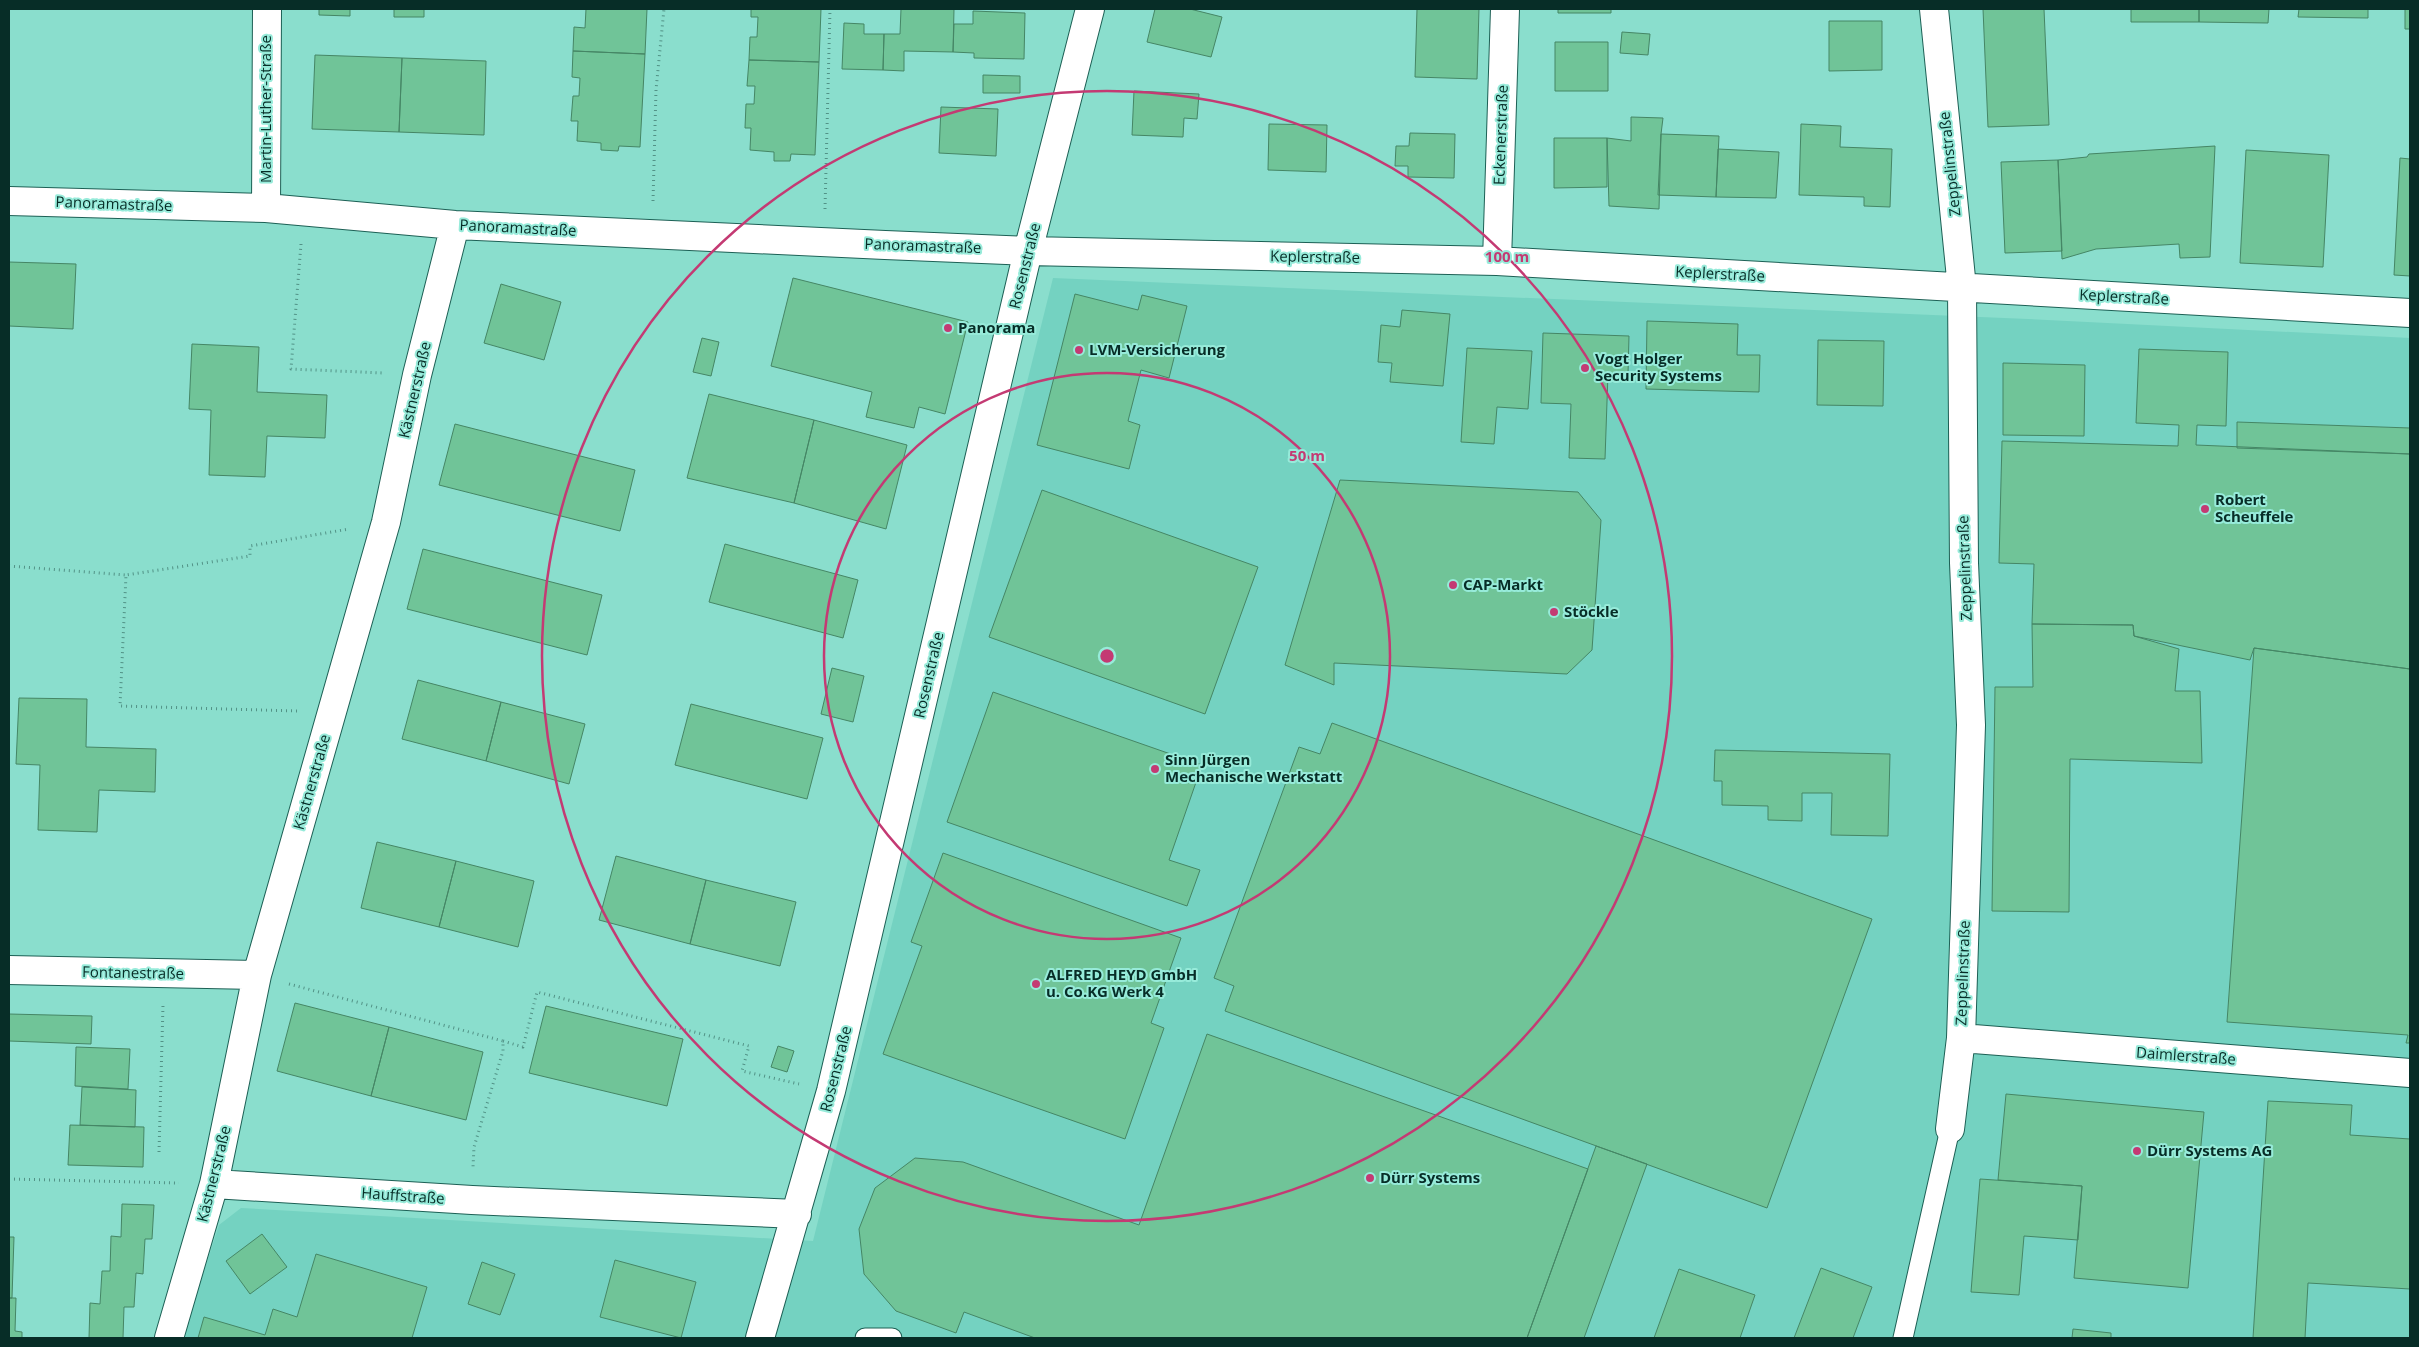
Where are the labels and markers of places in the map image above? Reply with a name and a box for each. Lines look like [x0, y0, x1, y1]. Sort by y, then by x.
place label: Panorama [958, 317, 1035, 337]
marker: Panorama [942, 322, 954, 334]
place label: LVM-Versicherung [1089, 339, 1226, 359]
marker: LVM-Versicherung [1073, 344, 1085, 356]
place label: Vogt Holger Security Systems [1595, 348, 1722, 385]
marker: Vogt Holger Security Systems [1579, 362, 1591, 374]
place label: Robert Scheuffele [2215, 489, 2294, 526]
marker: Robert Scheuffele [2199, 503, 2211, 515]
place label: CAP-Markt [1463, 574, 1543, 594]
marker: CAP-Markt [1447, 579, 1459, 591]
place label: Stöckle [1564, 601, 1619, 621]
marker: Stöckle [1548, 606, 1560, 618]
centre of rings [1098, 647, 1116, 665]
place label: Sinn Jürgen Mechanische Werkstatt [1165, 749, 1343, 786]
marker: Sinn Jürgen Mechanische Werkstatt [1149, 763, 1161, 775]
place label: ALFRED HEYD GmbH u. Co.KG Werk 4 [1046, 964, 1197, 1001]
marker: ALFRED HEYD GmbH u. Co.KG Werk 4 [1030, 978, 1042, 990]
place label: Dürr Systems AG [2147, 1140, 2272, 1160]
marker: Dürr Systems AG [2131, 1145, 2143, 1157]
place label: Dürr Systems [1380, 1167, 1480, 1187]
marker: Dürr Systems [1364, 1172, 1376, 1184]

